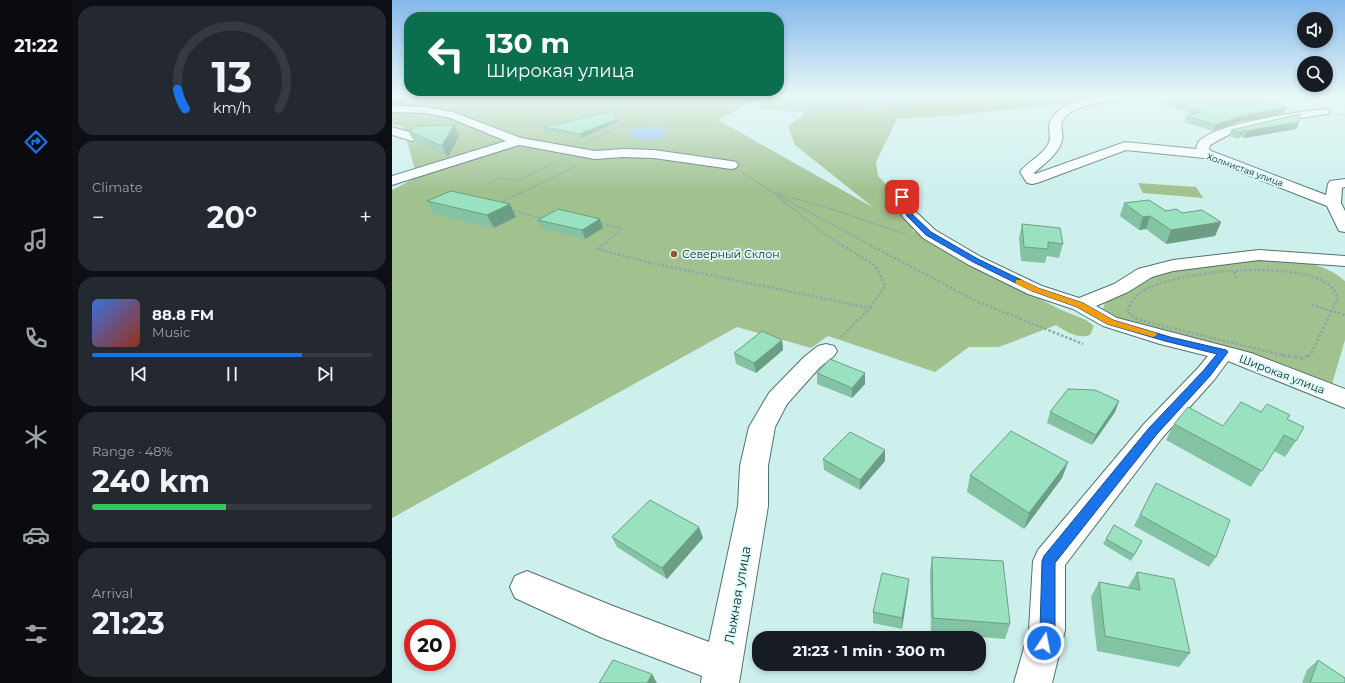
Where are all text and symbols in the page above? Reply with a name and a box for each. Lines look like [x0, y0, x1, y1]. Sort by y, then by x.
map controls [1297, 12, 1333, 92]
button: sound [1297, 12, 1333, 48]
text: 130 m [486, 26, 570, 60]
icon: left [420, 28, 472, 80]
text: 21:22 [14, 35, 58, 57]
text: 13 [212, 52, 252, 102]
button: search [1297, 56, 1333, 92]
text: Широкая улица [486, 60, 634, 82]
text: km/h [213, 98, 251, 116]
icon: directions [22, 128, 50, 156]
street label: Холмистая улица [1205, 151, 1285, 188]
text: Climate [92, 179, 143, 195]
pin [885, 180, 919, 214]
icon: arrive [891, 186, 913, 208]
text: 20° [207, 199, 257, 236]
text: − [92, 204, 105, 231]
text: + [359, 204, 372, 231]
icon: music [22, 226, 50, 254]
place label: Северный Склон [682, 247, 780, 261]
marker: Северный Склон [669, 249, 679, 259]
text: 88.8 FM [152, 305, 214, 324]
icon: phone [22, 324, 50, 352]
text: Music [152, 324, 190, 340]
street label: Широкая улица [1237, 351, 1327, 397]
icon: previous [128, 363, 150, 385]
icon: pause [221, 363, 243, 385]
icon: next [314, 363, 336, 385]
icon: climate [22, 423, 50, 451]
text: Range · 48% [92, 443, 172, 459]
text: 240 km [92, 463, 210, 500]
icon: car [22, 521, 50, 549]
street label: Лыжная улица [720, 545, 754, 645]
text: Arrival [92, 585, 133, 601]
text: 21:23 [92, 605, 165, 642]
speed limit sign: 20 [404, 619, 456, 671]
icon: filters [22, 620, 50, 648]
position arrow [1023, 622, 1065, 664]
text: 21:23 · 1 min · 300 m [793, 641, 945, 660]

